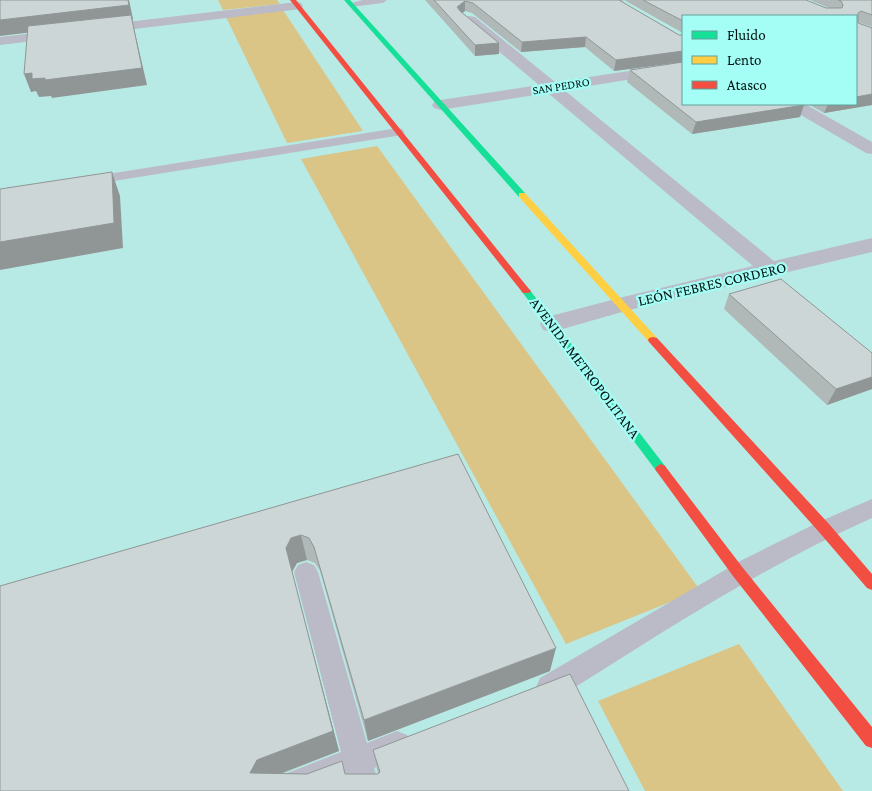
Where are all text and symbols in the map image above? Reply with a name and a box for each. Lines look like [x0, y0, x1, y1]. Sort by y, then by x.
legend [682, 15, 857, 105]
text: Fluido [727, 27, 766, 43]
text: Lento [727, 52, 761, 68]
street label: SAN PEDRO [531, 75, 591, 97]
text: Atasco [727, 77, 767, 93]
street label: LEÓN FEBRES CORDERO [636, 259, 788, 309]
street label: AVENIDA METROPOLITANA [527, 295, 643, 442]

